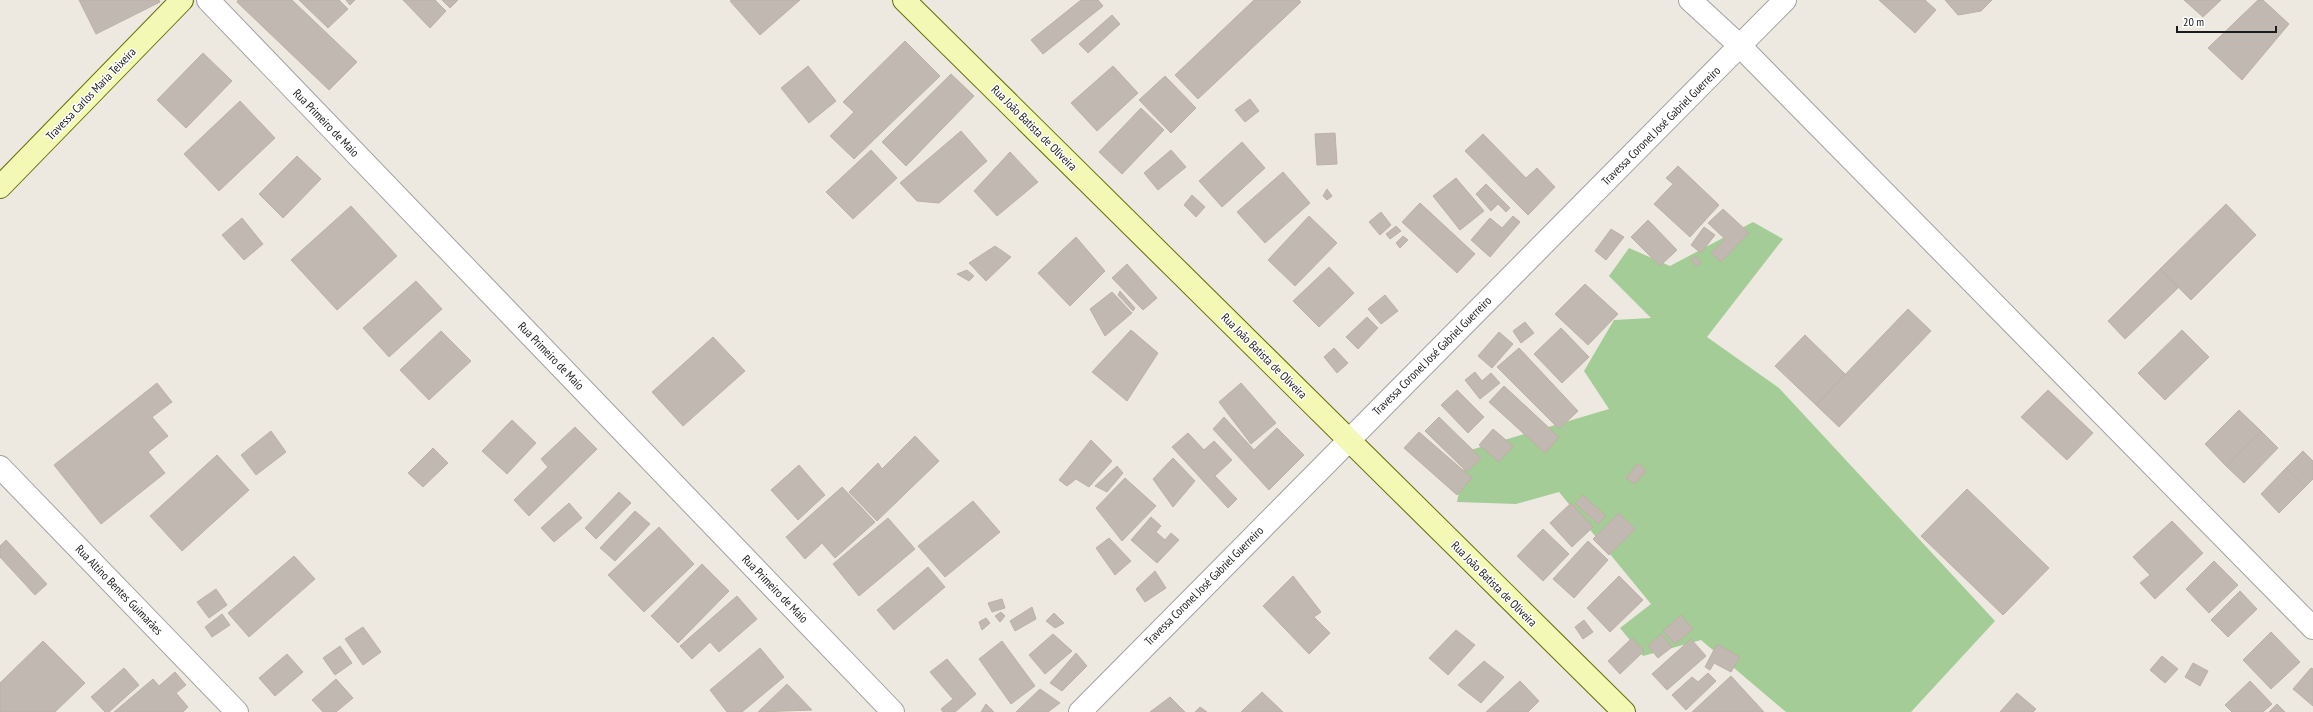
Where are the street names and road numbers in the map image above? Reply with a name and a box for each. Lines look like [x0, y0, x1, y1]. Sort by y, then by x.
street label: Travessa Carlos Maria Teixeira [43, 44, 139, 143]
street label: Travessa Coronel José Gabriel Guerreiro [1598, 63, 1723, 188]
street label: Rua João Batista de Oliveira [988, 82, 1080, 174]
street label: Rua Primeiro de Maio [290, 86, 363, 160]
street label: Travessa Coronel José Gabriel Guerreiro [1369, 293, 1494, 418]
street label: Rua João Batista de Oliveira [1218, 310, 1310, 402]
street label: Rua Primeiro de Maio [515, 319, 588, 393]
street label: Travessa Coronel José Gabriel Guerreiro [1141, 523, 1266, 648]
street label: Rua João Batista de Oliveira [1448, 538, 1540, 630]
street label: Rua Altíno Bentes Guimarães [72, 541, 166, 638]
street label: Rua Primeiro de Maio [739, 552, 812, 626]

